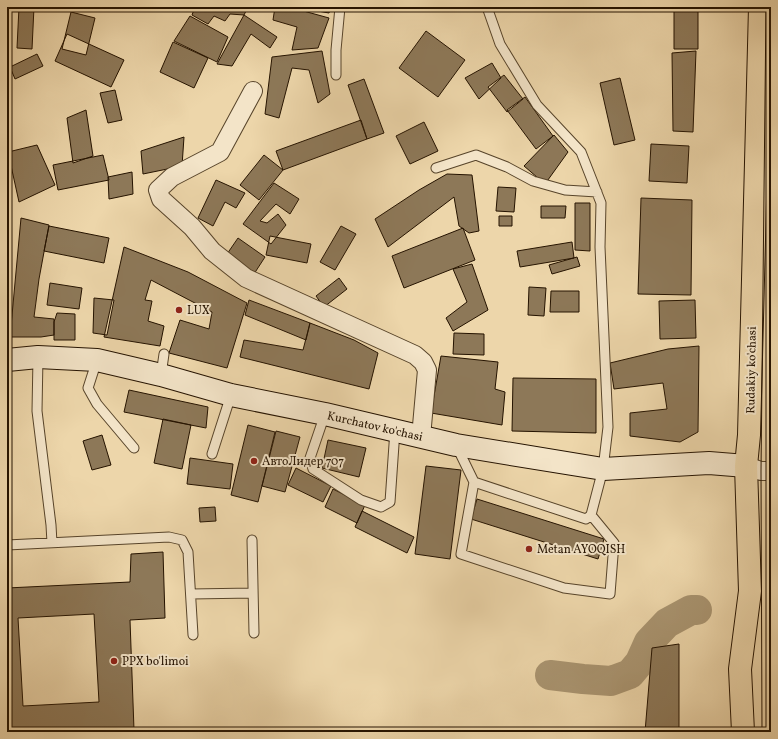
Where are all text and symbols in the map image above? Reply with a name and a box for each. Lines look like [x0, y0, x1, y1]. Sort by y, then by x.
place label: LUX [187, 303, 210, 319]
marker: LUX [174, 305, 184, 315]
street label: Rudakiy ko'chasi [743, 326, 761, 414]
street label: Kurchatov ko'chasi [325, 408, 425, 446]
place label: АвтоЛидер 707 [262, 454, 344, 470]
marker: АвтоЛидер 707 [249, 456, 259, 466]
place label: Metan AYOQISH [537, 542, 625, 558]
marker: Metan AYOQISH [524, 544, 534, 554]
place label: PPX bo'limoi [122, 654, 189, 670]
marker: PPX bo'limoi [109, 656, 119, 666]

